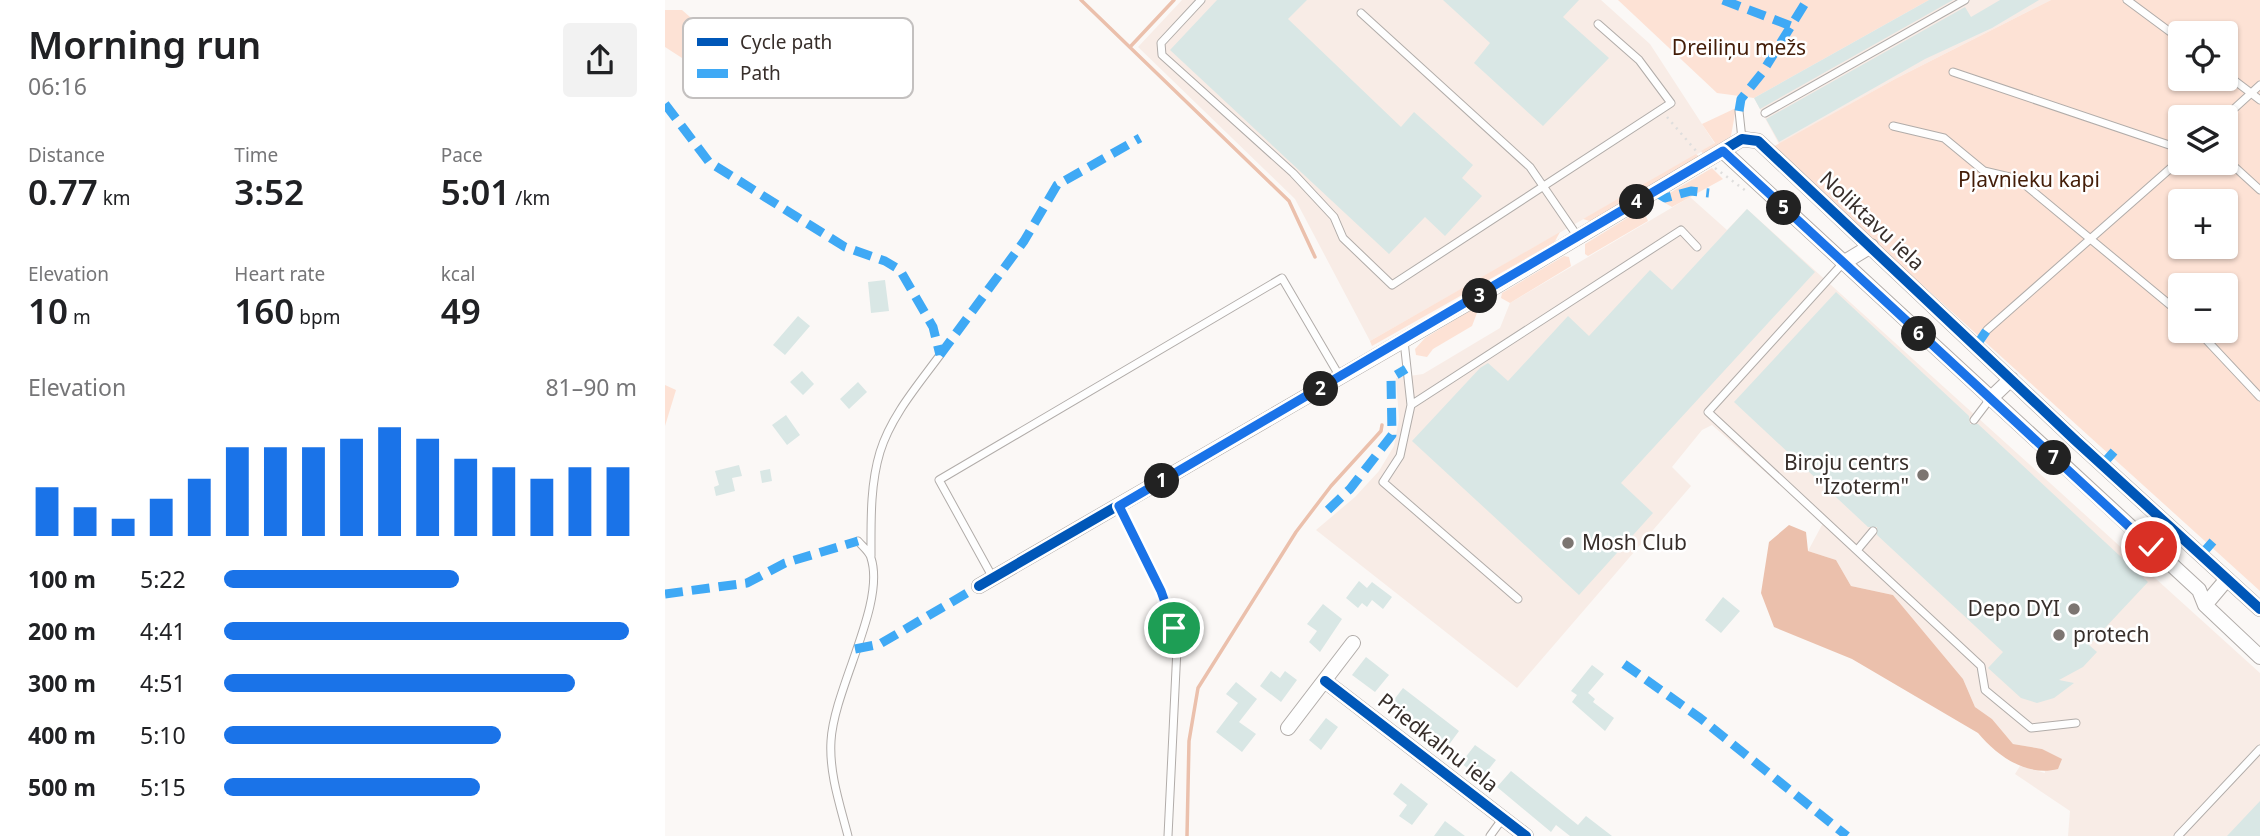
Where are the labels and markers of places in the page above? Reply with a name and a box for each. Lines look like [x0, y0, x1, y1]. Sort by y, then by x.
pin: 4 [1619, 184, 1655, 220]
pin: 5 [1767, 190, 1801, 226]
pin: 3 [1463, 278, 1497, 314]
pin: 6 [1901, 316, 1937, 352]
pin: 2 [1303, 372, 1339, 406]
pin: 7 [2037, 440, 2071, 476]
place label: Biroju centrs "Izoterm" [1784, 448, 1909, 500]
pin: 1 [1145, 463, 1179, 498]
marker: Biroju centrs "Izoterm" [1915, 467, 1931, 483]
pin [2121, 517, 2181, 577]
place label: Mosh Club [1582, 528, 1687, 556]
marker: Mosh Club [1560, 535, 1576, 551]
place label: Depo DYI [1968, 594, 2060, 622]
pin [1144, 598, 1204, 658]
marker: Depo DYI [2066, 601, 2082, 617]
place label: protech [2073, 620, 2149, 648]
marker: protech [2051, 627, 2067, 643]

